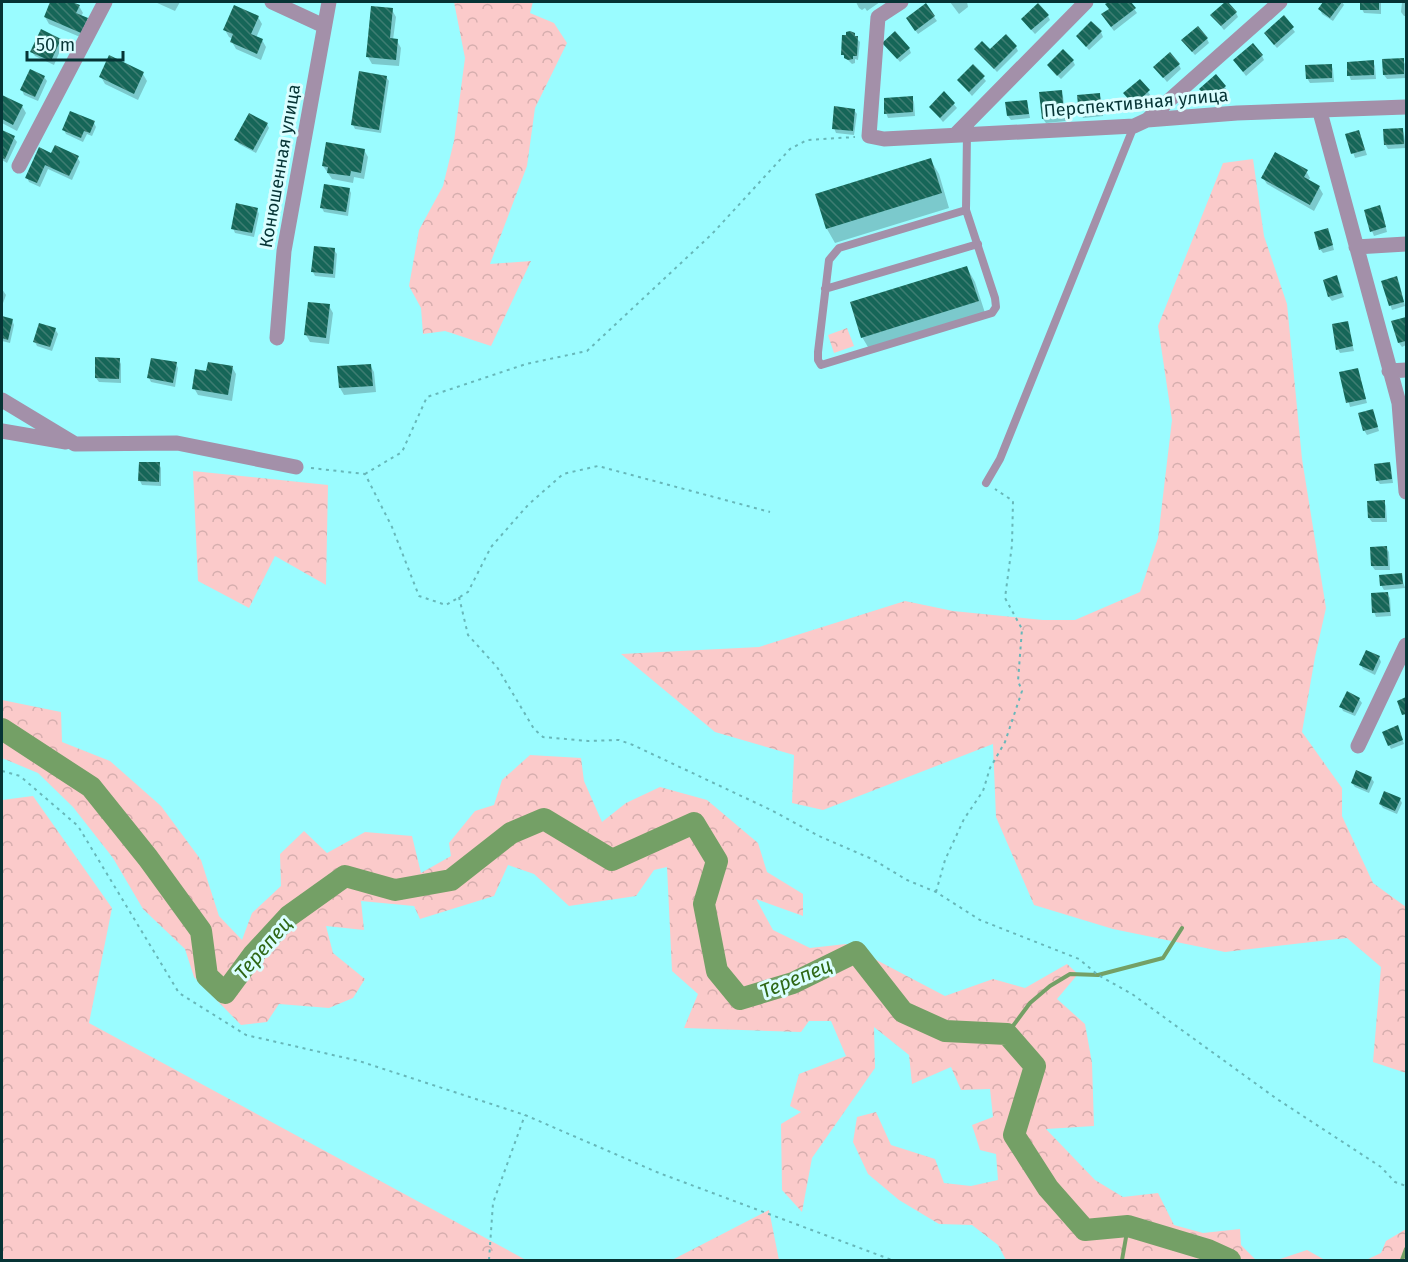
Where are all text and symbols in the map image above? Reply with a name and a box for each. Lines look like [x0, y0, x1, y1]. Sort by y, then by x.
scale bar [27, 24, 123, 62]
text: 50 m [36, 34, 75, 56]
street label: Конюшенная улица [255, 82, 305, 250]
street label: Перспективная улица [1043, 84, 1229, 122]
water label: Терепец [229, 912, 297, 984]
water label: Терепец [757, 953, 835, 1003]

